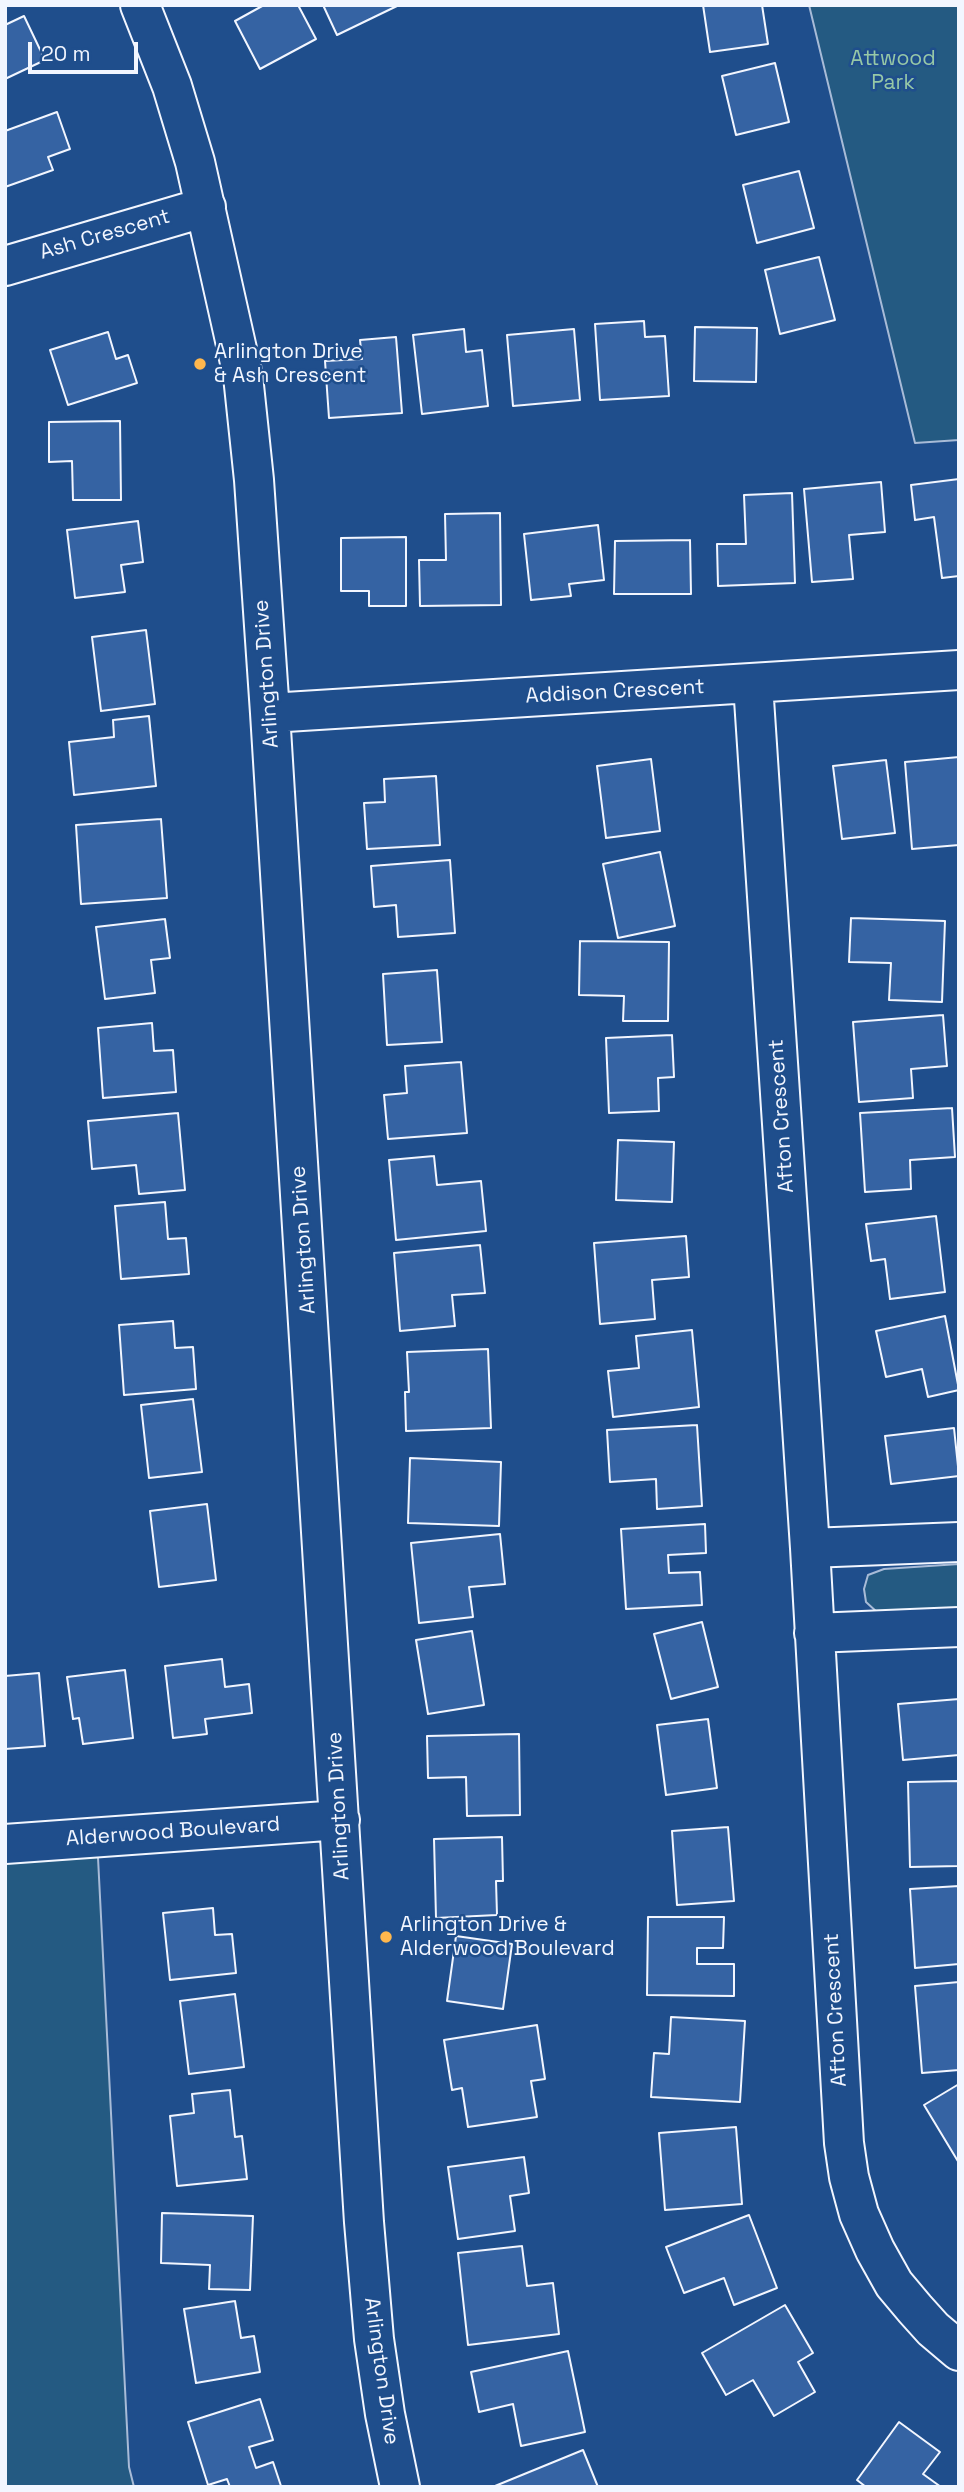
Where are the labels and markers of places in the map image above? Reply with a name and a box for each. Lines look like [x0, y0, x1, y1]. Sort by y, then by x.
place label: Arlington Drive & Ash Crescent [214, 339, 366, 389]
marker: Arlington Drive & Ash Crescent [192, 356, 208, 372]
place label: Arlington Drive & Alderwood Boulevard [400, 1912, 615, 1962]
marker: Arlington Drive & Alderwood Boulevard [378, 1929, 394, 1945]

